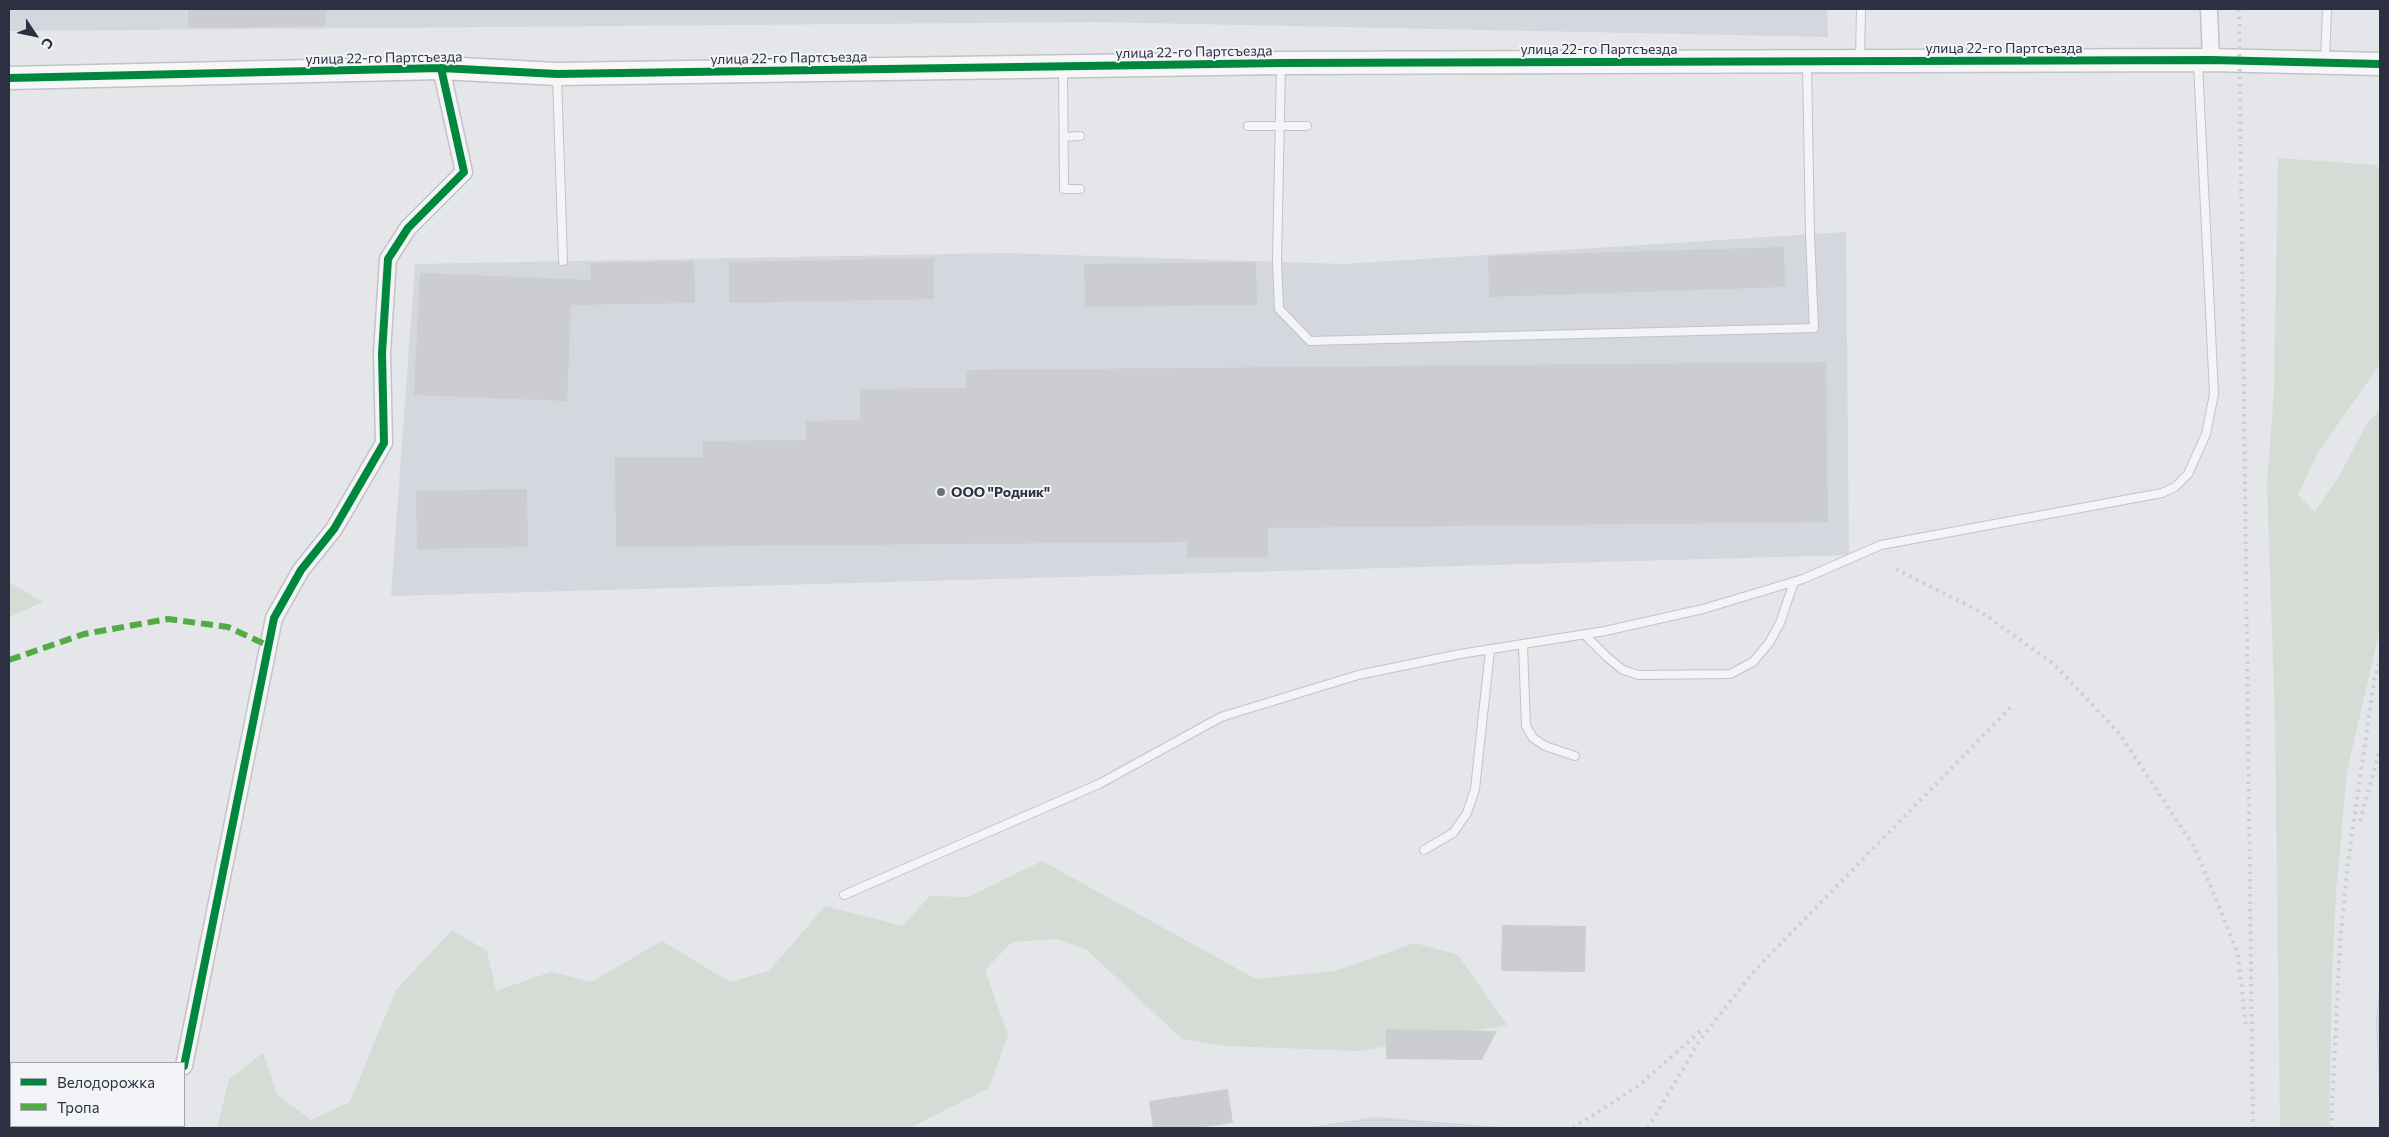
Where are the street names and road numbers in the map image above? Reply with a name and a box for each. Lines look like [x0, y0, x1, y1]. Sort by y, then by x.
street label: улица 22-го Партсъезда [1925, 40, 2083, 56]
street label: улица 22-го Партсъезда [1520, 41, 1678, 57]
street label: улица 22-го Партсъезда [1115, 42, 1273, 62]
street label: улица 22-го Партсъезда [305, 48, 463, 68]
street label: улица 22-го Партсъезда [710, 48, 868, 68]

